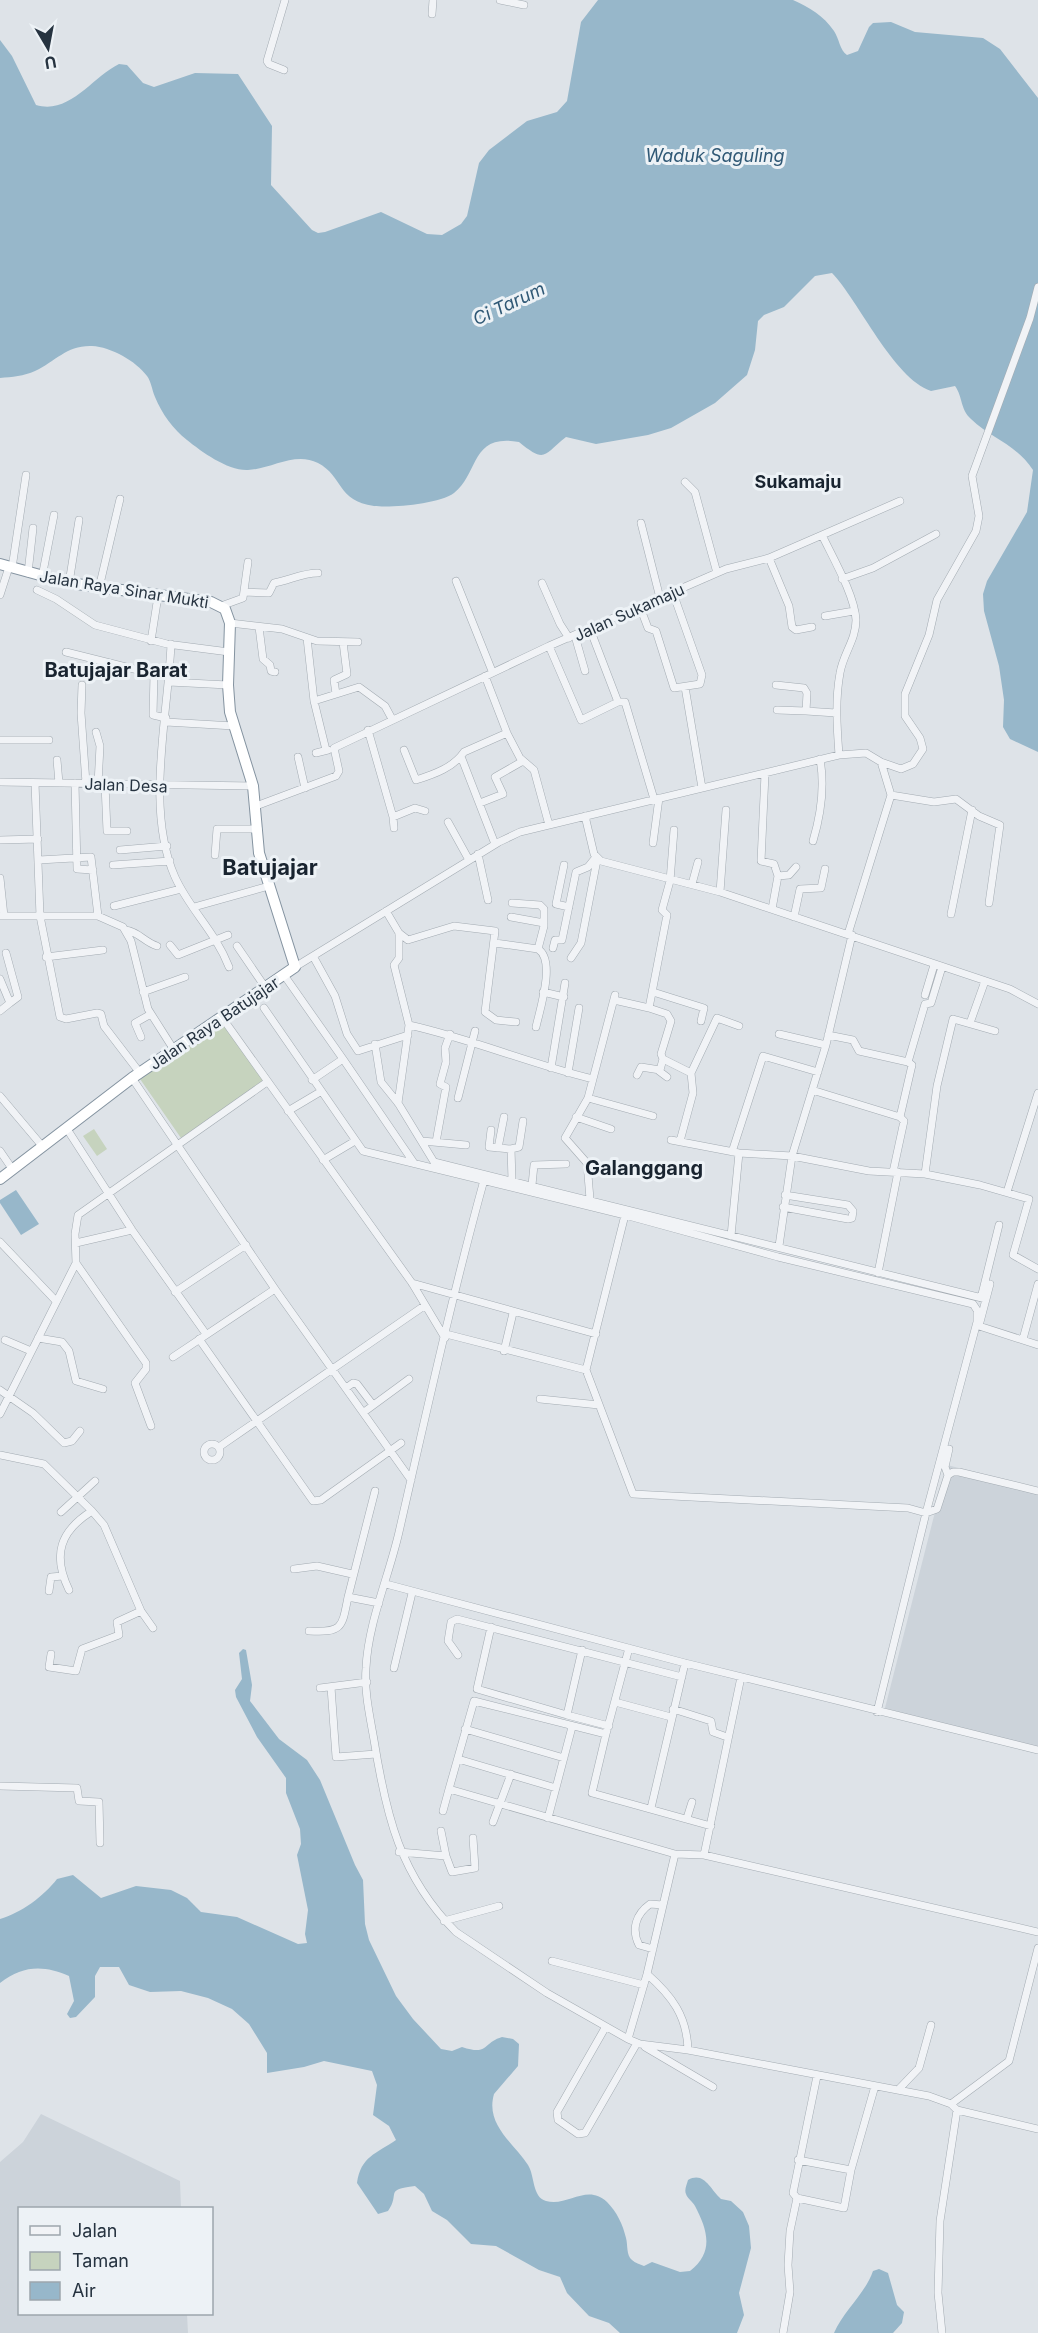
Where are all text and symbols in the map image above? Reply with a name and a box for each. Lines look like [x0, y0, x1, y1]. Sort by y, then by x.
north arrow [18, 18, 78, 78]
text: U [43, 52, 58, 74]
water label: Waduk Saguling [645, 145, 785, 166]
water label: Ci Tarum [469, 278, 548, 329]
district label: Sukamaju [755, 471, 841, 492]
street label: Jalan Raya Sinar Mukti [38, 566, 210, 612]
street label: Jalan Sukamaju [571, 579, 687, 645]
district label: Batujajar Barat [44, 658, 188, 682]
street label: Jalan Desa [84, 774, 168, 796]
district label: Batujajar [222, 854, 318, 880]
street label: Jalan Raya Batujajar [145, 972, 283, 1074]
district label: Galanggang [585, 1156, 703, 1180]
legend [18, 2207, 213, 2315]
text: Jalan [72, 2220, 117, 2241]
text: Taman [72, 2250, 129, 2271]
text: Air [72, 2280, 96, 2301]

